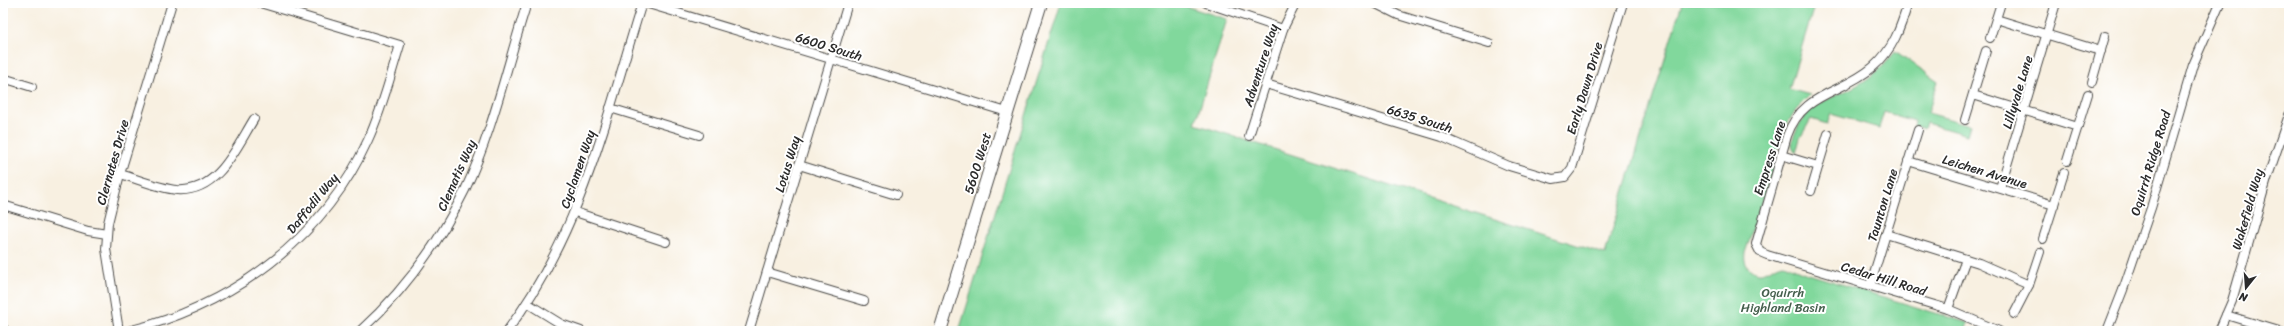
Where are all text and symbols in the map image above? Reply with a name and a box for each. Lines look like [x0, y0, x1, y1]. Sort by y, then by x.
street label: Adventure Way [1236, 20, 1285, 111]
street label: 6600 South [793, 25, 865, 68]
street label: Early Dawn Drive [1559, 39, 1610, 137]
street label: Lillyvale Lane [1995, 52, 2040, 132]
street label: 6635 South [1384, 98, 1456, 139]
street label: Oquirrh Ridge Road [2124, 107, 2178, 219]
street label: Clernates Drive [89, 116, 136, 208]
street label: Empress Lane [1747, 118, 1792, 198]
street label: Cyclamen Way [553, 126, 602, 212]
street label: 5600 West [957, 129, 998, 197]
street label: Lotus Way [768, 133, 807, 195]
street label: Clematis Way [430, 135, 483, 215]
street label: Leichen Avenue [1940, 148, 2030, 195]
street label: Taunton Lane [1860, 165, 1905, 245]
street label: Wakefield Way [2225, 166, 2270, 252]
street label: Daffodil Way [280, 167, 345, 239]
street label: Cedar Hill Road [1838, 255, 1930, 303]
north arrow [2226, 268, 2266, 308]
park label: Oquirrh Highland Basin [1741, 281, 1825, 319]
text: N [2236, 287, 2251, 308]

